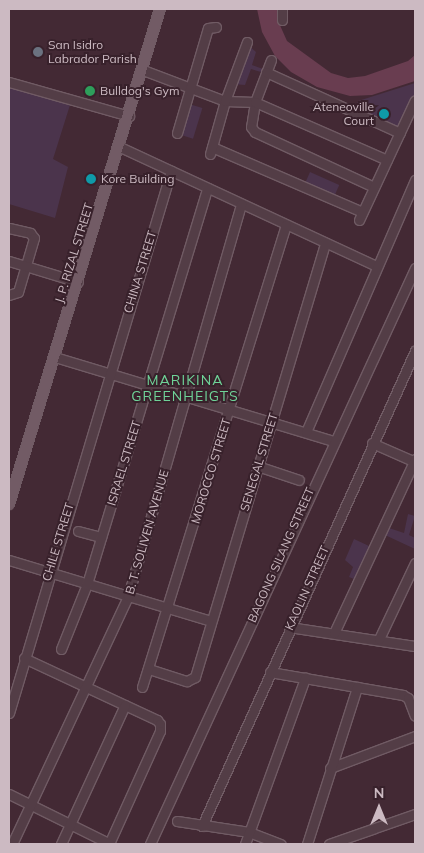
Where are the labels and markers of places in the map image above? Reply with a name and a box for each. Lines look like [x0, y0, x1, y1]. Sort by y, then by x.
place label: San Isidro Labrador Parish [48, 38, 137, 66]
marker: San Isidro Labrador Parish [32, 46, 44, 58]
place label: Bulldog's Gym [100, 84, 179, 98]
marker: Bulldog's Gym [84, 85, 96, 97]
place label: Ateneoville Court [313, 100, 374, 128]
marker: Ateneoville Court [378, 108, 390, 120]
place label: Kore Building [101, 172, 174, 186]
marker: Kore Building [85, 173, 97, 185]

